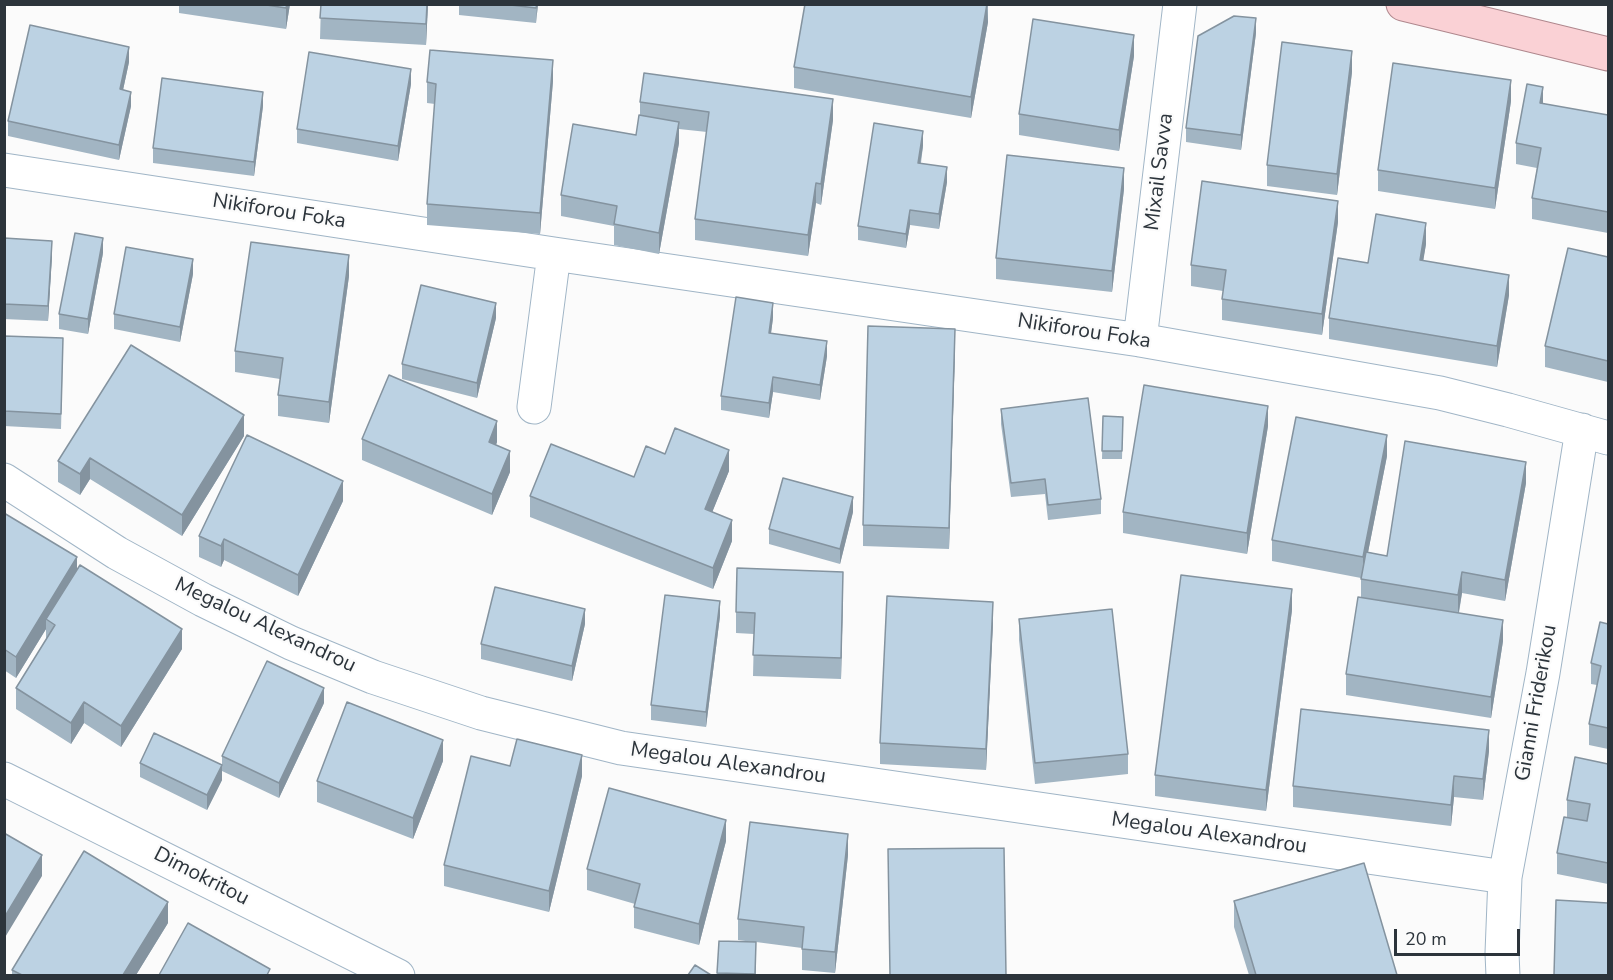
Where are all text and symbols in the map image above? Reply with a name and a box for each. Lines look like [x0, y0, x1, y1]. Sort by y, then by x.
street label: Mixail Savva [1140, 112, 1180, 232]
street label: Nikiforou Foka [211, 189, 347, 235]
street label: Nikiforou Foka [1016, 309, 1152, 355]
street label: Megalou Alexandrou [170, 573, 360, 679]
street label: Gianni Friderikou [1511, 623, 1563, 783]
street label: Megalou Alexandrou [629, 738, 827, 790]
street label: Megalou Alexandrou [1110, 808, 1308, 860]
street label: Dimokritou [149, 842, 253, 912]
scale bar [1397, 917, 1523, 955]
text: 20 m [1405, 927, 1447, 951]

